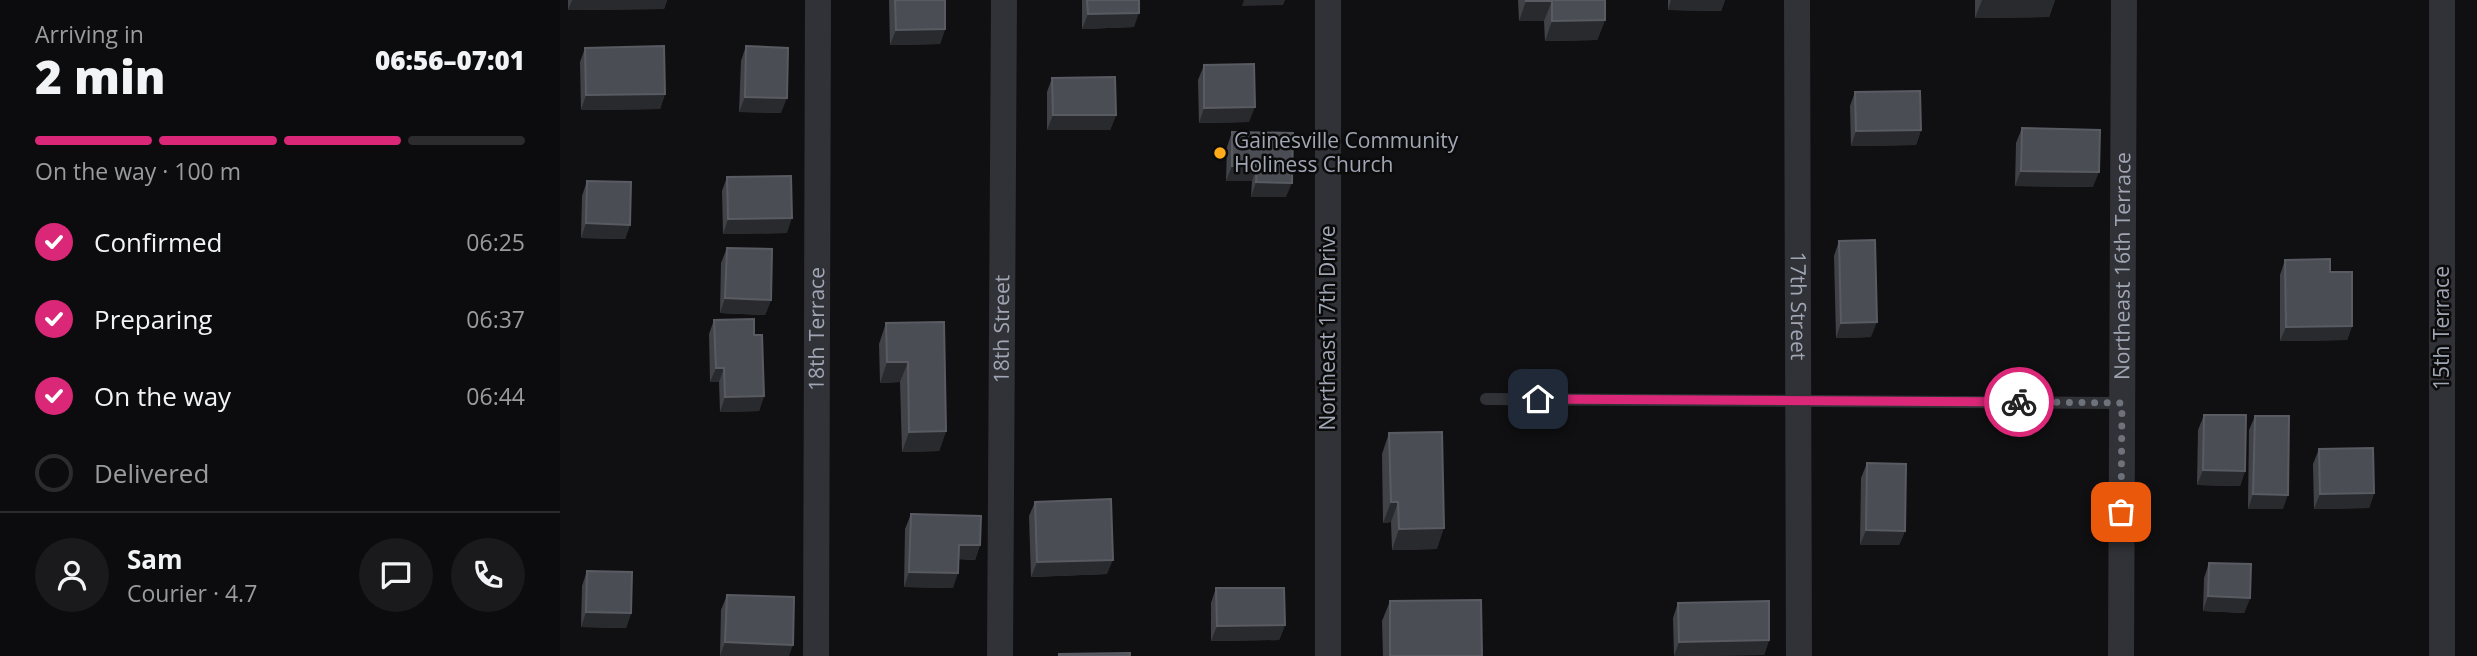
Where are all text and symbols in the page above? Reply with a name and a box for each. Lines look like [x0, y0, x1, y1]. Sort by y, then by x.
text: Arriving in [35, 18, 144, 50]
text: 06:56–07:01 [375, 42, 525, 78]
text: 2 min [35, 45, 166, 107]
place label: Gainesville Community Holiness Church [1234, 126, 1459, 178]
marker: Gainesville Community Holiness Church [1212, 145, 1228, 161]
street label: Northeast 16th Terrace [2107, 152, 2136, 380]
text: On the way · 100 m [35, 155, 241, 187]
icon: check [35, 223, 73, 261]
text: Confirmed [94, 224, 222, 260]
street label: Northeast 17th Drive [1313, 225, 1341, 431]
text: 06:25 [466, 226, 525, 258]
street label: 17th Street [1785, 252, 1813, 360]
street label: 15th Terrace [2427, 266, 2455, 390]
street label: 18th Terrace [802, 267, 830, 391]
street label: 18th Street [987, 275, 1015, 383]
icon: check [35, 300, 73, 338]
text: Preparing [94, 301, 212, 337]
text: 06:37 [466, 303, 525, 335]
courier [1984, 367, 2054, 437]
pin [1508, 369, 1568, 429]
icon: check [35, 377, 73, 415]
text: On the way [94, 378, 231, 414]
text: 06:44 [466, 380, 525, 412]
icon: home [1519, 380, 1557, 418]
icon: bike [2000, 383, 2038, 421]
text: Delivered [94, 455, 209, 491]
pin [2091, 482, 2151, 542]
icon: bag [2102, 493, 2140, 531]
button: person [35, 538, 109, 612]
button: chat [359, 538, 433, 612]
button: phone [451, 538, 525, 612]
text: Sam [127, 541, 183, 577]
text: Courier · 4.7 [127, 577, 257, 609]

